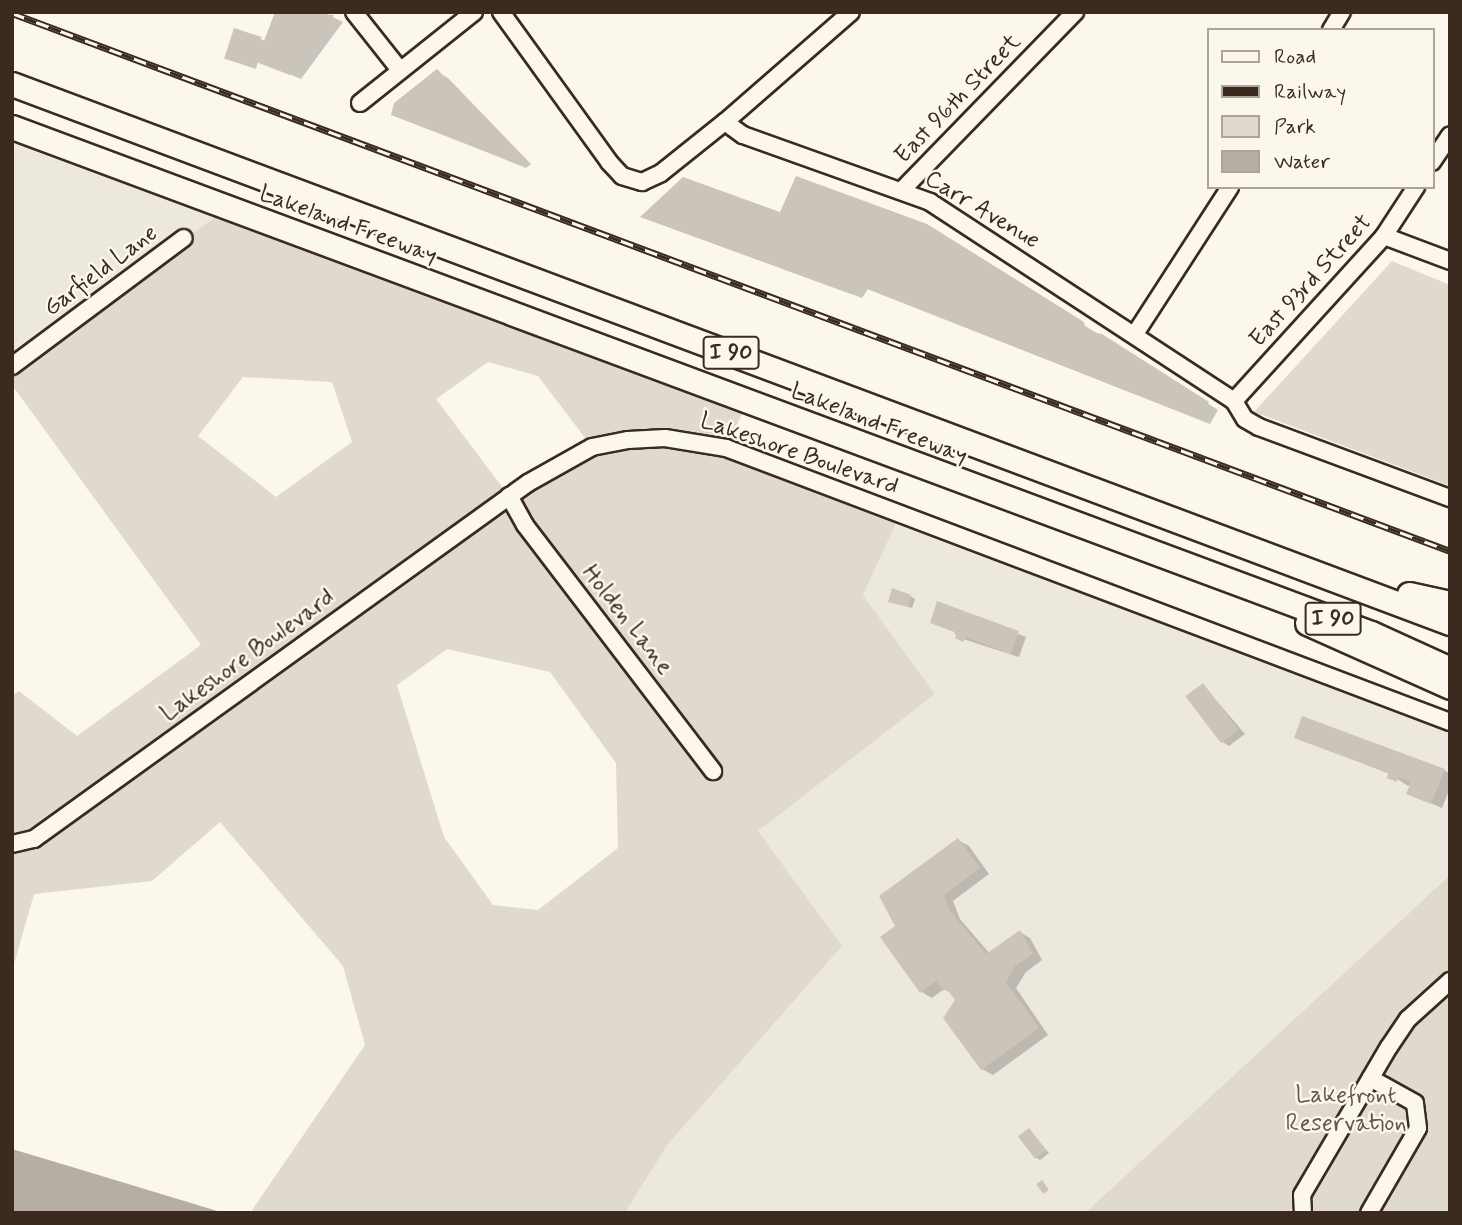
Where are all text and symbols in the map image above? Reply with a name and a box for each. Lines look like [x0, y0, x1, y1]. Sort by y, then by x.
street label: East 96th Street [889, 28, 1027, 170]
legend [1206, 28, 1434, 189]
text: Road [1274, 43, 1316, 71]
text: Railway [1274, 78, 1346, 106]
text: Park [1274, 113, 1316, 141]
text: Water [1274, 148, 1330, 176]
street label: Carr Avenue [918, 164, 1046, 256]
street label: Lakeland Freeway [254, 179, 442, 271]
street label: East 93rd Street [1244, 209, 1378, 353]
street label: Garfield Lane [38, 218, 164, 324]
road number: I 90 [701, 334, 761, 372]
street label: Lakeland Freeway [785, 377, 973, 471]
street label: Lakeshore Boulevard [698, 407, 900, 501]
street label: Holden Lane [577, 562, 677, 678]
street label: Lakeshore Boulevard [157, 584, 339, 728]
road number: I 90 [1303, 600, 1363, 638]
park label: Lakefront Reservation [1286, 1082, 1406, 1138]

